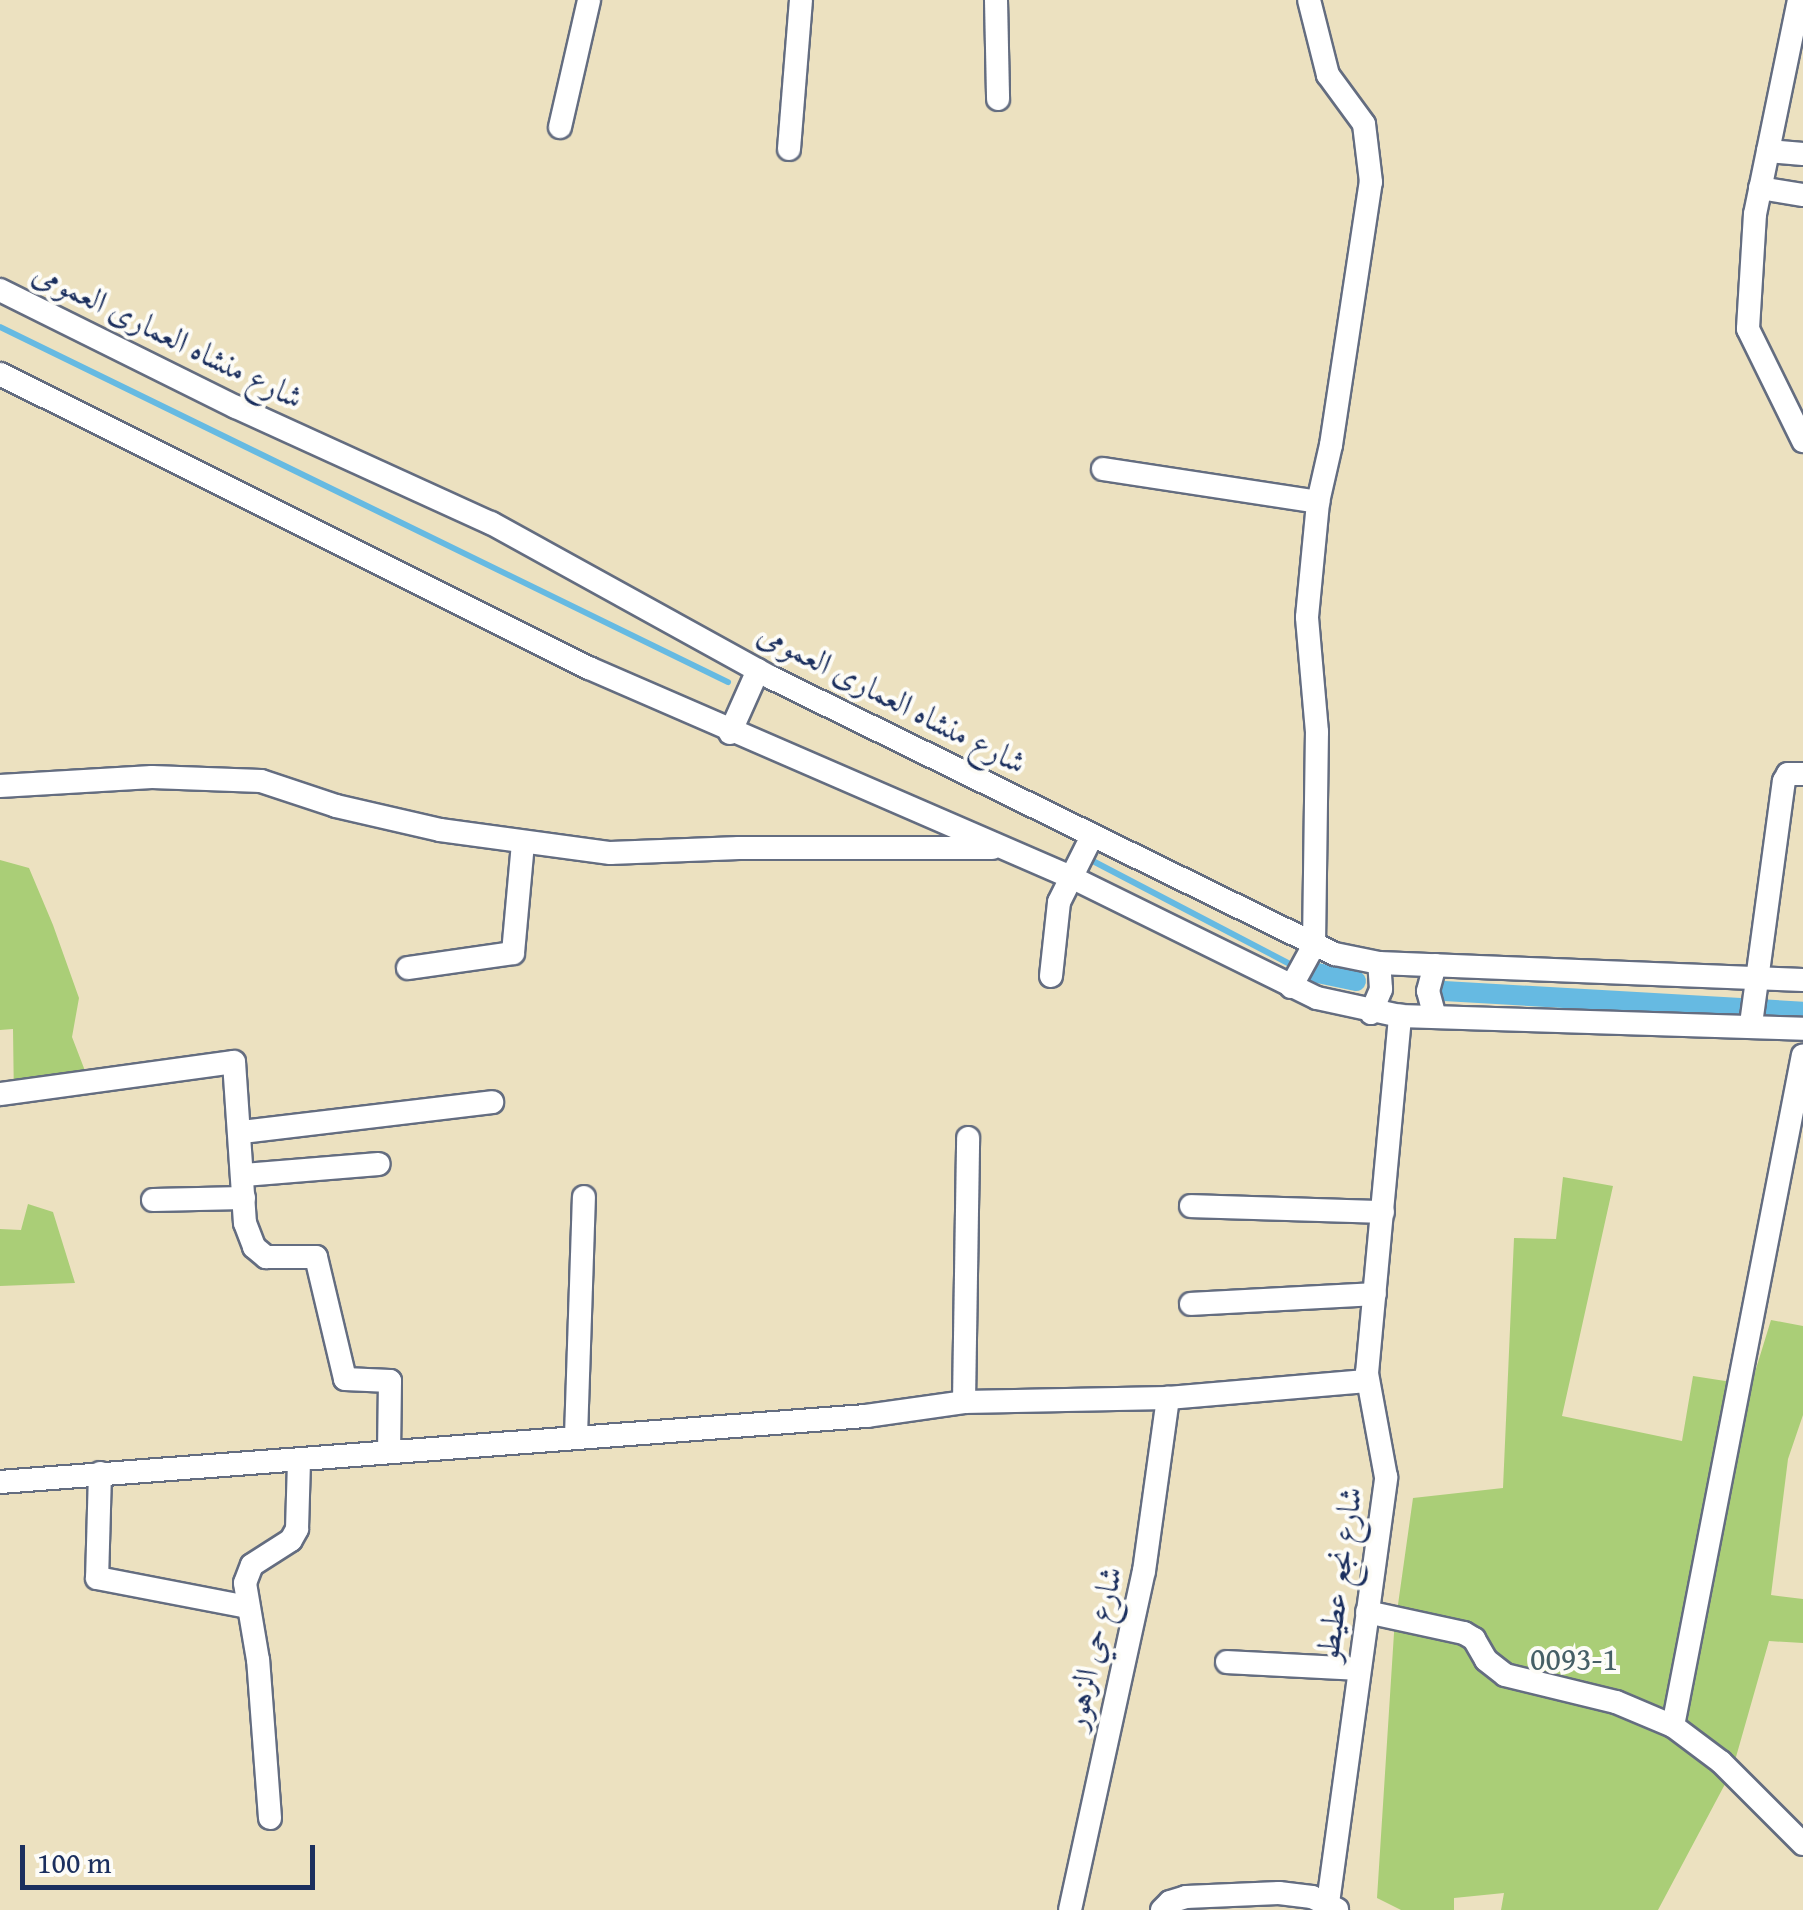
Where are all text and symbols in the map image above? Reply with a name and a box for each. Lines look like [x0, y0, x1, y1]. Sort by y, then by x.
street label: شارع منشاه العمارى العمومى [27, 253, 309, 417]
street label: شارع منشاه العمارى العمومى [752, 614, 1032, 782]
street label: شارع نجع عطيطو [1308, 1485, 1370, 1663]
street label: شارع حي الزهور [1056, 1563, 1130, 1733]
park label: 0093-1 [1530, 1640, 1618, 1678]
scale bar [25, 1825, 320, 1887]
text: 100 m [37, 1840, 111, 1884]

